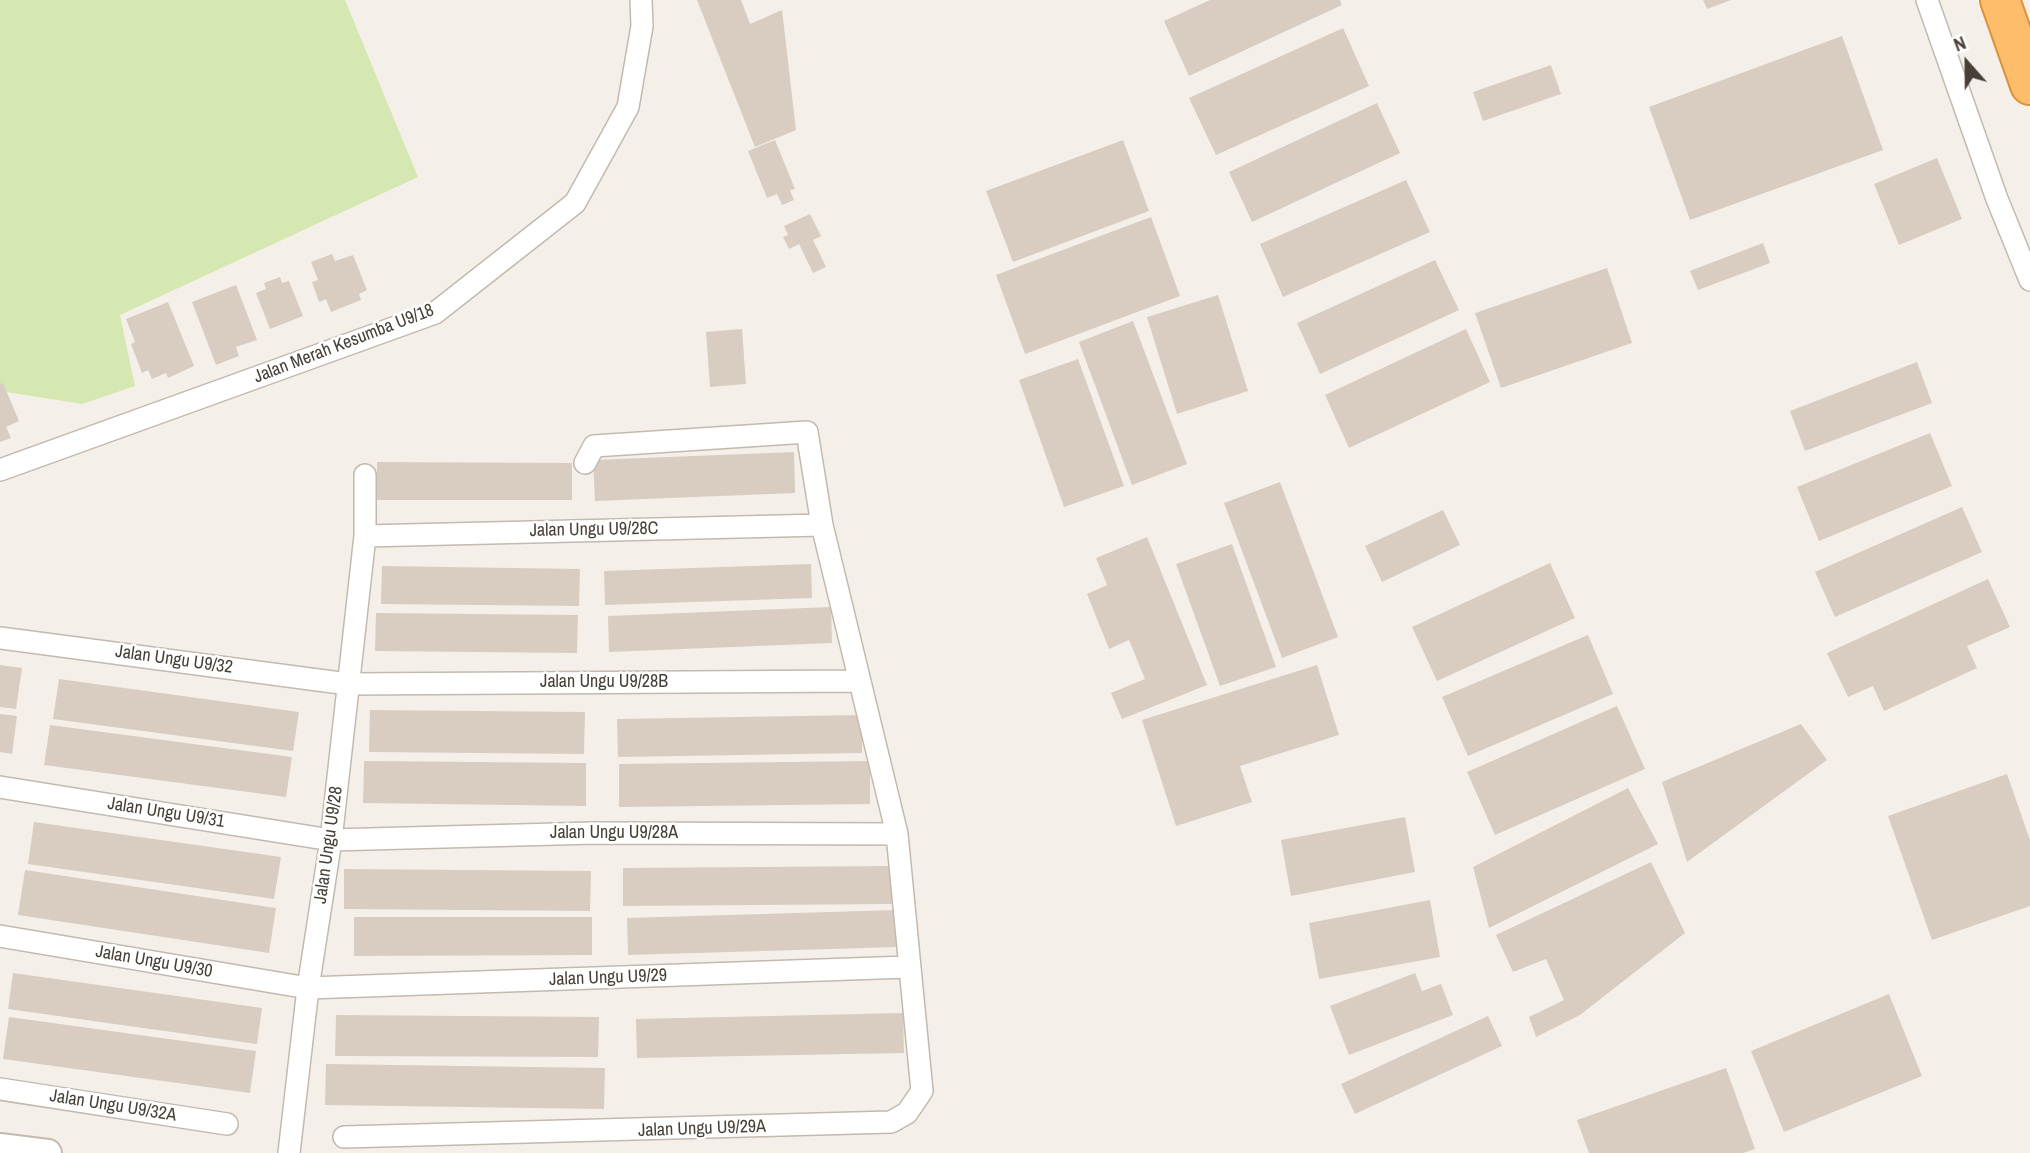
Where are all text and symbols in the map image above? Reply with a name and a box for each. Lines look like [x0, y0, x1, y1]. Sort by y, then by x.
north arrow [1932, 28, 2002, 98]
text: N [1950, 29, 1969, 58]
street label: Jalan Merah Kesumba U9/18 [251, 300, 437, 388]
street label: Jalan Ungu U9/28C [529, 518, 659, 542]
street label: Jalan Ungu U9/32 [114, 641, 234, 679]
street label: Jalan Ungu U9/28B [540, 671, 668, 693]
street label: Jalan Ungu U9/28 [310, 785, 348, 905]
street label: Jalan Ungu U9/31 [106, 793, 226, 833]
street label: Jalan Ungu U9/28A [550, 822, 678, 844]
street label: Jalan Ungu U9/30 [94, 941, 214, 983]
street label: Jalan Ungu U9/29 [549, 965, 667, 991]
street label: Jalan Ungu U9/32A [48, 1085, 178, 1127]
street label: Jalan Ungu U9/29A [638, 1116, 766, 1142]

